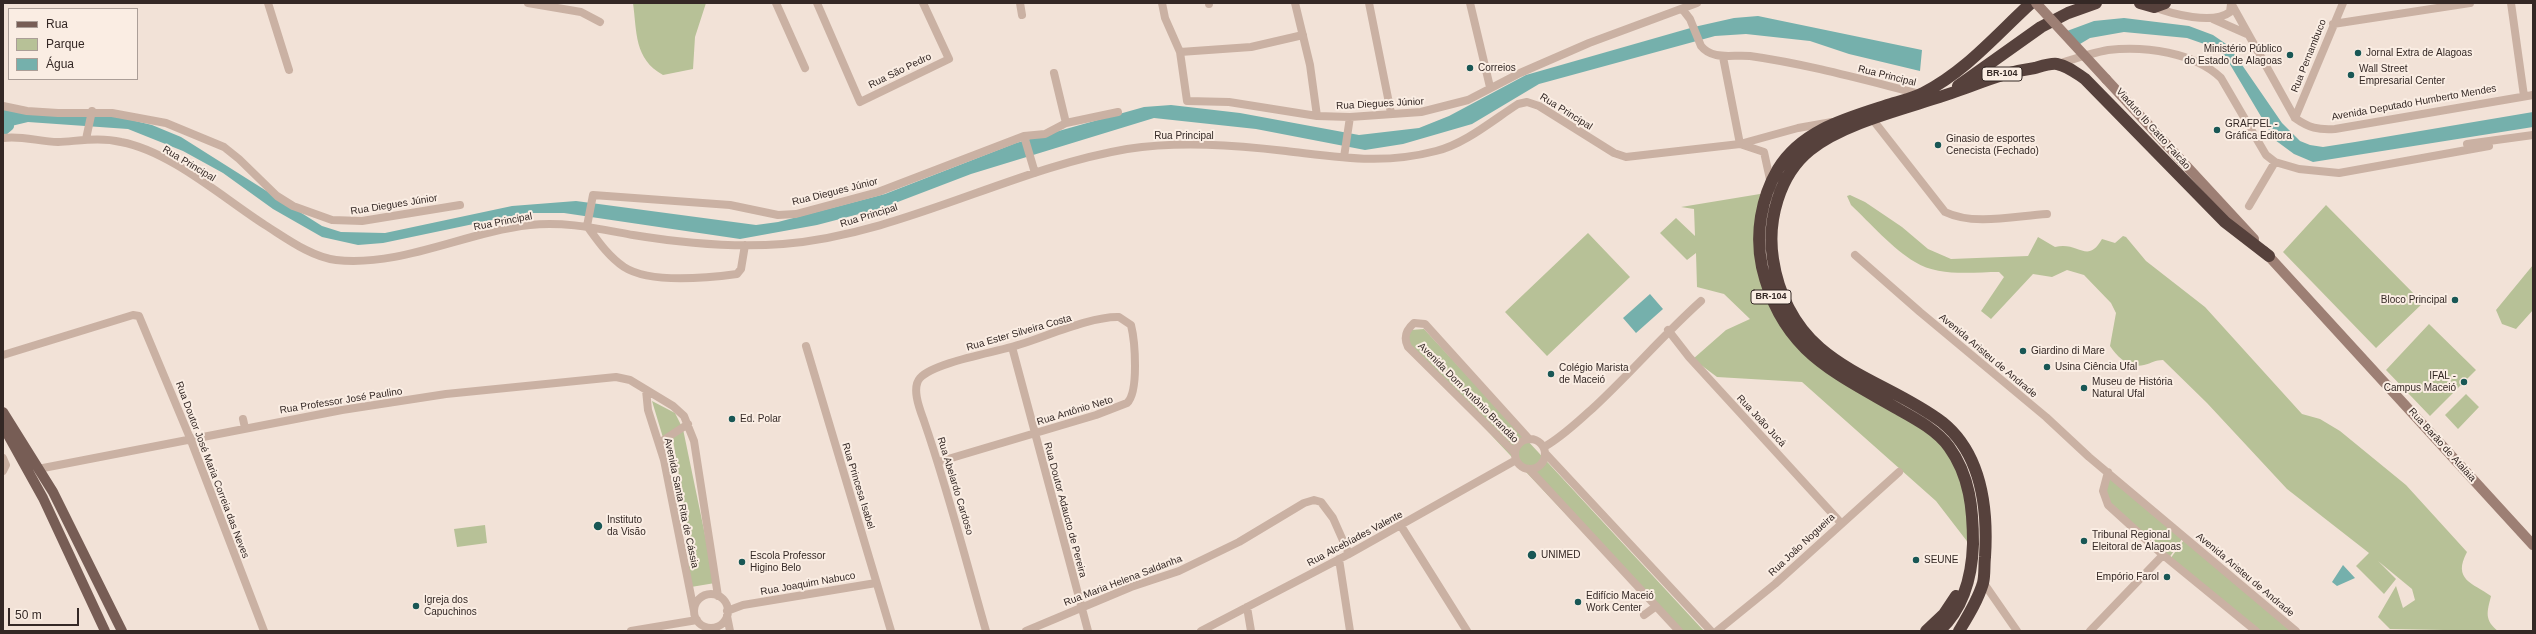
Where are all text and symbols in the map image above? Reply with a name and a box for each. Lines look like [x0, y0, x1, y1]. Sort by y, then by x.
legend [8, 8, 138, 80]
text: Rua [46, 17, 68, 31]
street label: Rua Pernambuco [2289, 18, 2329, 94]
text: Parque [46, 37, 85, 51]
place label: Ministério Público do Estado de Alagoas [2184, 43, 2282, 66]
place label: Jornal Extra de Alagoas [2366, 47, 2472, 59]
marker: Jornal Extra de Alagoas [2353, 48, 2363, 58]
marker: Ministério Público do Estado de Alagoas [2285, 50, 2295, 60]
street label: Rua São Pedro [867, 51, 933, 91]
text: Água [46, 57, 74, 71]
place label: Correios [1478, 62, 1516, 74]
marker: Correios [1465, 63, 1475, 73]
street label: Rua Principal [1857, 63, 1917, 89]
place label: Wall Street Empresarial Center [2359, 63, 2445, 86]
road number: BR-104 [1982, 67, 2022, 81]
marker: Wall Street Empresarial Center [2346, 70, 2356, 80]
street label: Avenida Deputado Humberto Mendes [2331, 83, 2497, 123]
street label: Viaduto Ib Gatto Falcão [2113, 86, 2193, 172]
street label: Rua Principal [1538, 91, 1594, 133]
street label: Rua Diegues Júnior [1336, 96, 1424, 112]
place label: GRAFPEL - Gráfica Editora [2225, 118, 2292, 142]
marker: GRAFPEL - Gráfica Editora [2212, 125, 2222, 135]
street label: Rua Principal [1154, 130, 1214, 142]
place label: Ginasio de esportes Cenecista (Fechado) [1946, 133, 2039, 156]
marker: Ginasio de esportes Cenecista (Fechado) [1933, 140, 1943, 150]
street label: Rua Principal [160, 144, 218, 184]
street label: Rua Diegues Júnior [791, 176, 879, 208]
street label: Rua Diegues Júnior [350, 192, 438, 218]
street label: Rua Principal [839, 202, 899, 230]
street label: Rua Principal [473, 210, 533, 234]
road number: BR-104 [1751, 290, 1791, 304]
place label: Bloco Principal [2381, 294, 2447, 306]
marker: Bloco Principal [2450, 295, 2460, 305]
street label: Avenida Aristeu de Andrade [1937, 311, 2039, 401]
street label: Rua Ester Silveira Costa [965, 312, 1073, 354]
street label: Avenida Dom Antônio Brandão [1415, 340, 1521, 446]
place label: Giardino di Mare [2031, 345, 2105, 357]
marker: Giardino di Mare [2018, 346, 2028, 356]
place label: Usina Ciência Ufal [2055, 361, 2137, 373]
place label: Colégio Marista de Maceió [1559, 362, 1628, 386]
marker: Usina Ciência Ufal [2042, 362, 2052, 372]
marker: Colégio Marista de Maceió [1546, 369, 1556, 379]
place label: IFAL - Campus Maceió [2384, 370, 2456, 394]
place label: Museu de História Natural Ufal [2092, 376, 2173, 400]
marker: IFAL - Campus Maceió [2459, 377, 2469, 387]
street label: Rua Doutor José Maria Correia das Neves [173, 380, 251, 560]
marker: Museu de História Natural Ufal [2079, 383, 2089, 393]
street label: Rua Professor José Paulino [279, 385, 403, 417]
street label: Rua João Jucá [1734, 393, 1788, 449]
street label: Rua Antônio Neto [1036, 394, 1114, 428]
street label: Rua Barão de Atalaia [2406, 406, 2478, 484]
place label: Ed. Polar [740, 413, 781, 425]
marker: Ed. Polar [727, 414, 737, 424]
street label: Rua Abelardo Cardoso [934, 436, 976, 536]
street label: Avenida Santa Rita de Cássia [661, 437, 701, 569]
street label: Rua Princesa Isabel [839, 441, 877, 531]
street label: Rua Doutor Adaucto de Pereira [1041, 441, 1089, 579]
street label: Rua Alcebíades Valente [1305, 509, 1405, 569]
street label: Rua João Nogueira [1766, 511, 1838, 579]
place label: Instituto da Visão [607, 514, 646, 538]
marker: Instituto da Visão [592, 520, 604, 532]
place label: Tribunal Regional Eleitoral de Alagoas [2092, 529, 2181, 552]
street label: Avenida Aristeu de Andrade [2194, 530, 2296, 620]
marker: Tribunal Regional Eleitoral de Alagoas [2079, 536, 2089, 546]
marker: UNIMED [1526, 549, 1538, 561]
place label: UNIMED [1541, 549, 1580, 561]
place label: Escola Professor Higino Belo [750, 550, 826, 574]
street label: Rua Maria Helena Saldanha [1062, 553, 1184, 609]
place label: SEUNE [1924, 554, 1958, 566]
marker: SEUNE [1911, 555, 1921, 565]
marker: Escola Professor Higino Belo [737, 557, 747, 567]
street label: Rua Joaquim Nabuco [760, 570, 856, 598]
place label: Empório Farol [2096, 571, 2159, 583]
marker: Empório Farol [2162, 572, 2172, 582]
place label: Edifício Maceió Work Center [1586, 590, 1654, 614]
place label: Igreja dos Capuchinos [424, 594, 477, 618]
marker: Edifício Maceió Work Center [1573, 597, 1583, 607]
scale bar [10, 600, 81, 626]
marker: Igreja dos Capuchinos [411, 601, 421, 611]
text: 50 m [15, 608, 42, 622]

